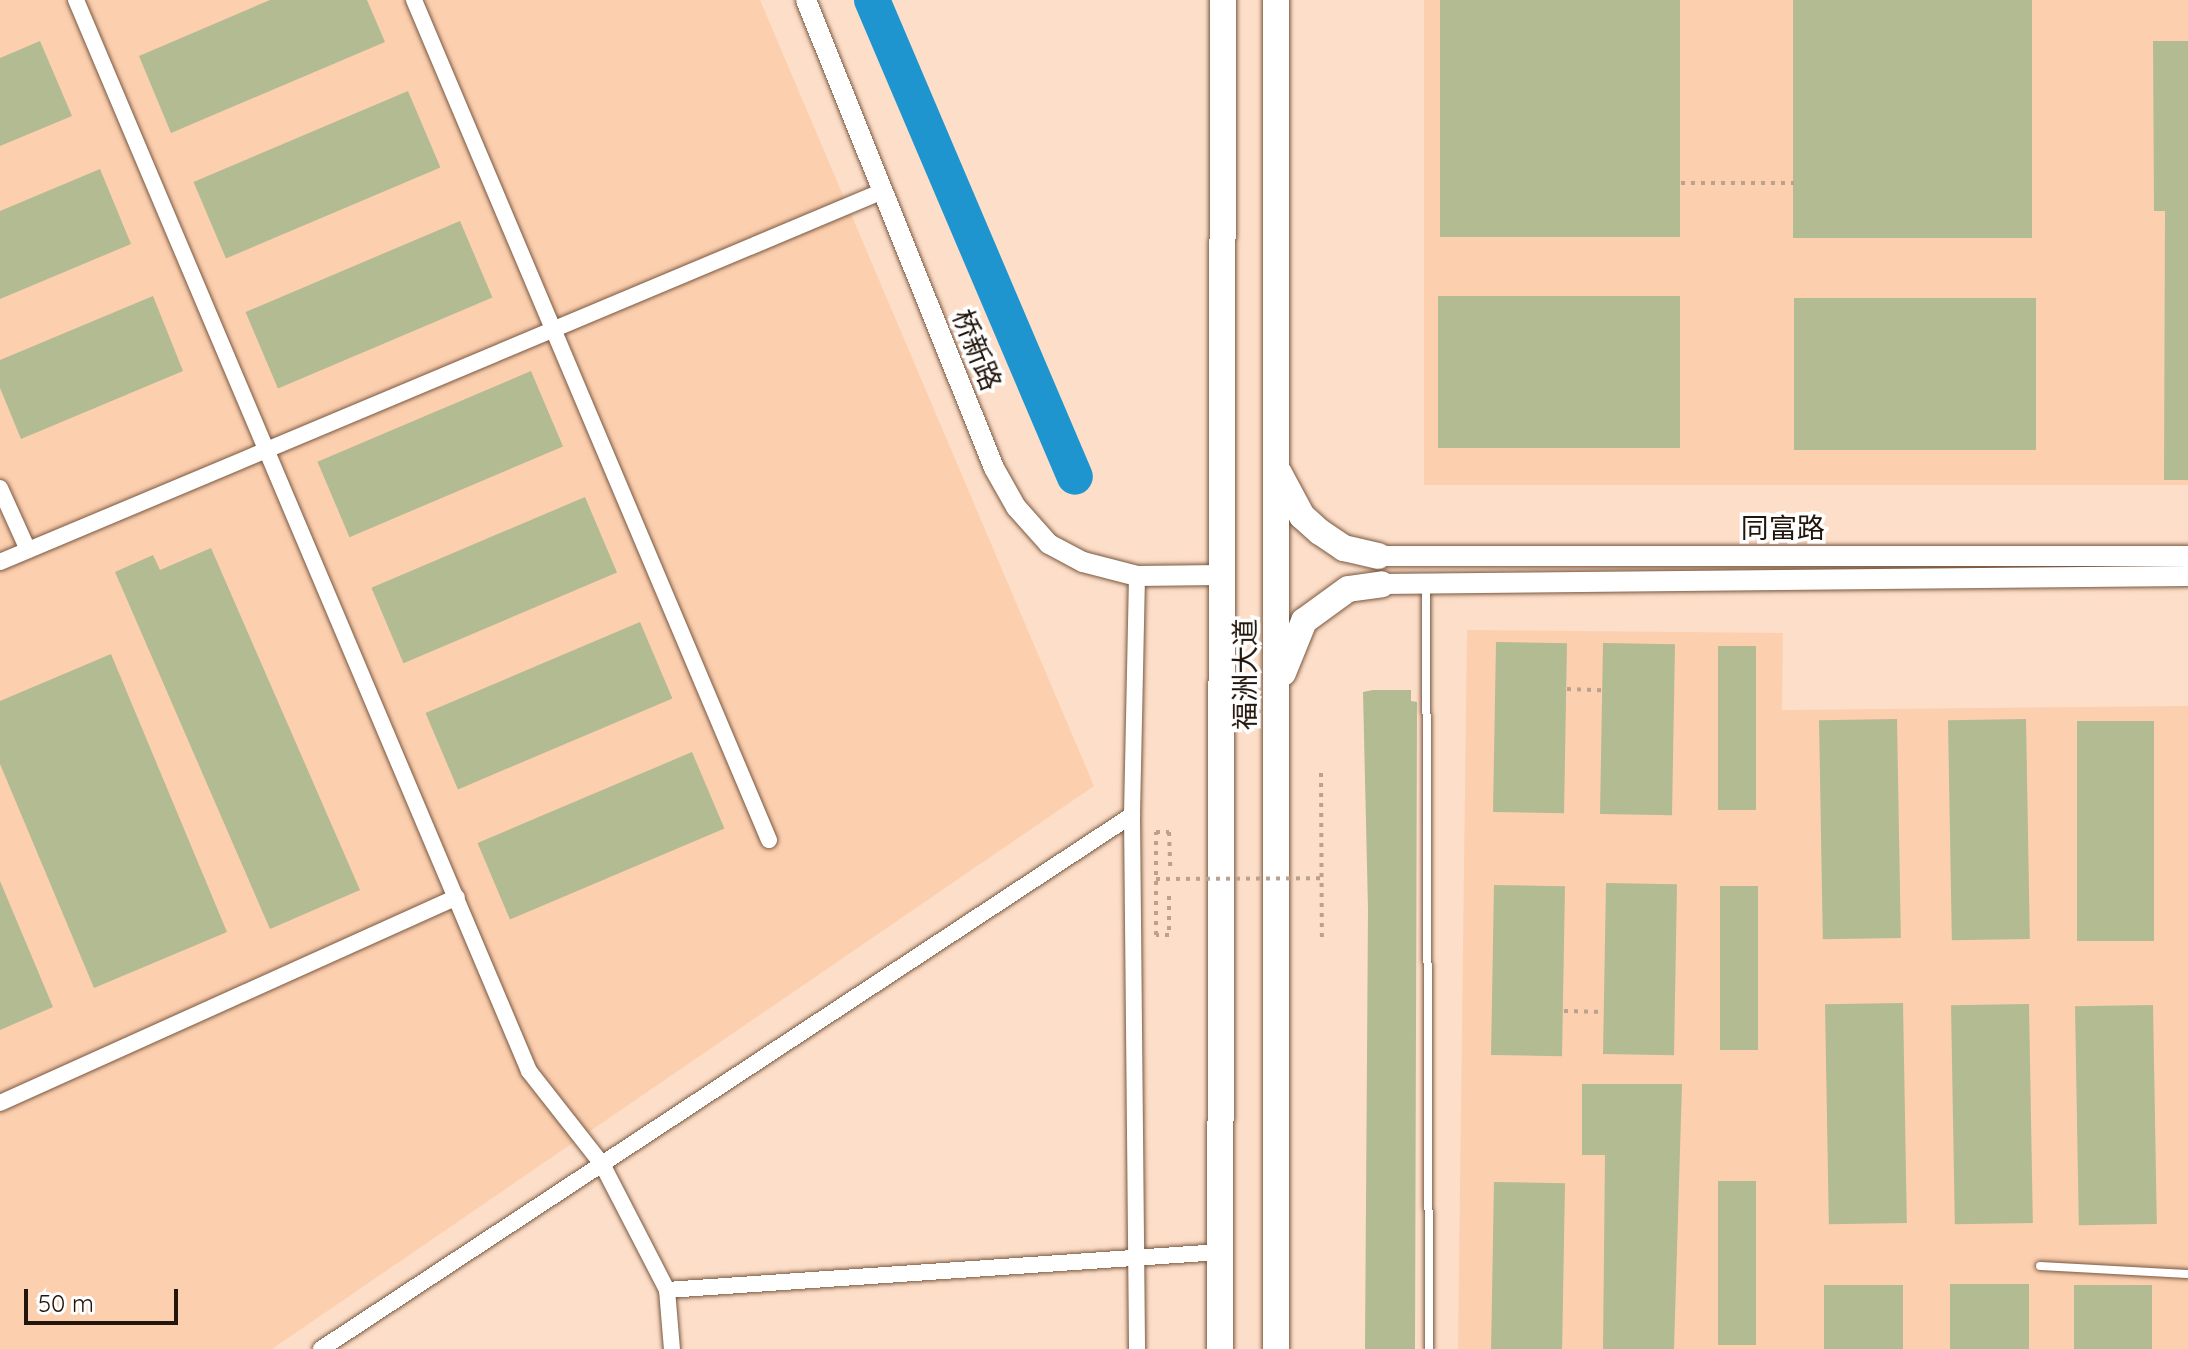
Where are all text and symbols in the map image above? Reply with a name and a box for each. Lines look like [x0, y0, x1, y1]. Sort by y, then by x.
street label: 桥新路 [946, 305, 1008, 395]
street label: 同富路 [1741, 511, 1825, 545]
street label: 福洲大道 [1228, 618, 1262, 730]
scale bar [28, 1273, 182, 1323]
text: 50 m [38, 1288, 94, 1318]

